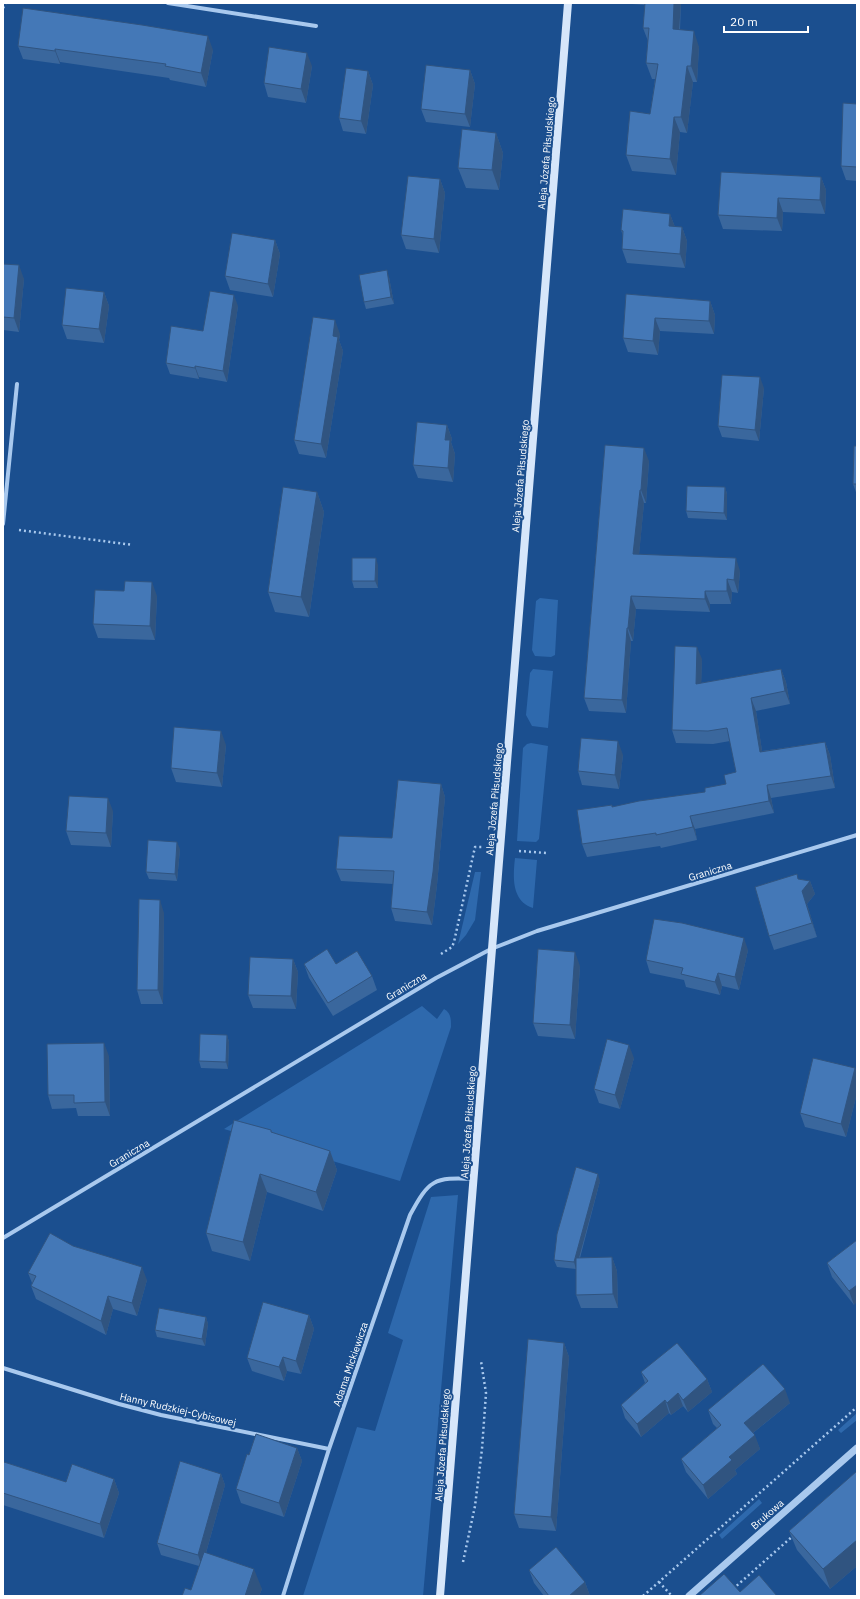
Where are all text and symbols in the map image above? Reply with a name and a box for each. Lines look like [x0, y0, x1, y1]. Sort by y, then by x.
scale bar [724, 8, 808, 34]
text: 20 m [730, 14, 758, 29]
street label: Aleja Józefa Piłsudskiego [535, 96, 558, 210]
street label: Aleja Józefa Piłsudskiego [509, 419, 532, 533]
street label: Aleja Józefa Piłsudskiego [483, 742, 506, 856]
street label: Graniczna [687, 859, 734, 884]
street label: Graniczna [384, 969, 429, 1004]
street label: Aleja Józefa Piłsudskiego [458, 1065, 479, 1179]
street label: Graniczna [107, 1136, 152, 1171]
street label: Adama Mickiewicza [330, 1320, 371, 1408]
street label: Aleja Józefa Piłsudskiego [432, 1388, 453, 1502]
street label: Hanny Rudzkiej-Cybisowej [118, 1390, 237, 1429]
street label: Brukowa [748, 1496, 787, 1532]

